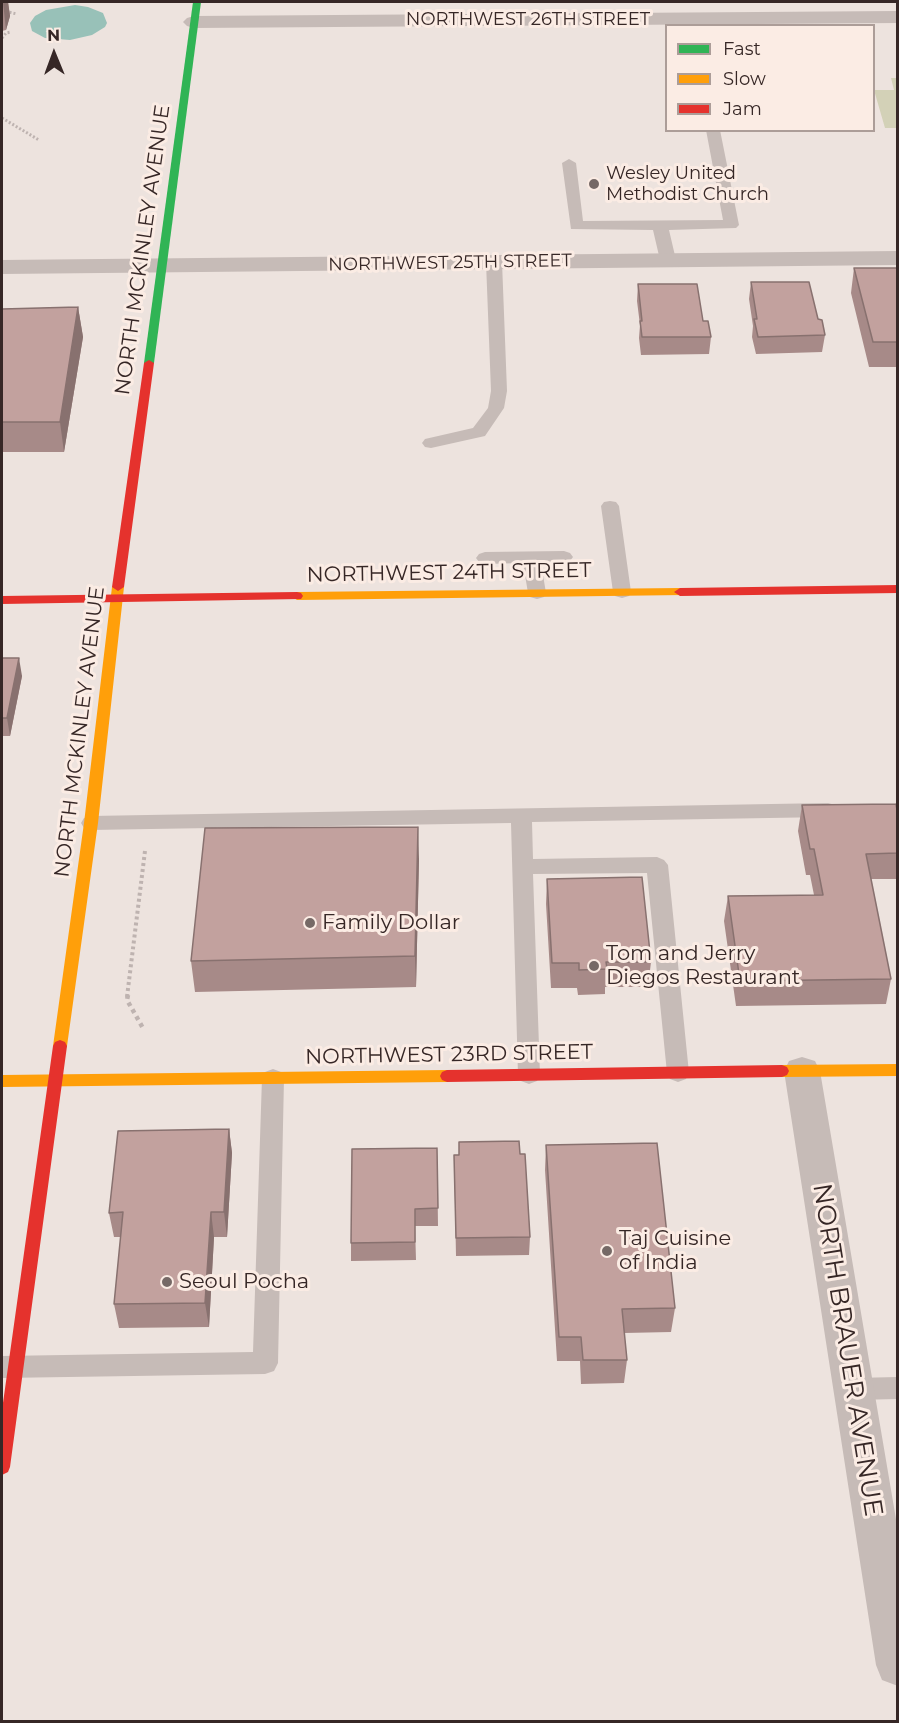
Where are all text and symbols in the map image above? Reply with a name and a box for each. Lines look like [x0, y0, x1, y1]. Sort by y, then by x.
street label: NORTHWEST 26TH STREET [406, 9, 650, 31]
north arrow [24, 24, 84, 84]
legend [665, 24, 875, 132]
text: N [47, 26, 60, 45]
text: Fast [723, 38, 761, 60]
text: Slow [723, 68, 766, 90]
text: Jam [723, 98, 762, 120]
street label: NORTH MCKINLEY AVENUE [110, 103, 176, 397]
place label: Wesley United Methodist Church [606, 163, 769, 206]
marker: Wesley United Methodist Church [587, 177, 601, 191]
street label: NORTHWEST 25TH STREET [328, 250, 572, 276]
street label: NORTHWEST 24TH STREET [306, 558, 592, 588]
street label: NORTH MCKINLEY AVENUE [50, 585, 110, 879]
place label: Family Dollar [322, 910, 460, 936]
marker: Family Dollar [303, 916, 317, 930]
place label: Tom and Jerry Diegos Restaurant [606, 941, 800, 991]
marker: Tom and Jerry Diegos Restaurant [587, 959, 601, 973]
street label: NORTHWEST 23RD STREET [305, 1040, 593, 1070]
street label: NORTH BRAUER AVENUE [805, 1181, 889, 1519]
place label: Taj Cuisine of India [619, 1226, 731, 1276]
marker: Taj Cuisine of India [600, 1244, 614, 1258]
place label: Seoul Pocha [179, 1269, 309, 1295]
marker: Seoul Pocha [160, 1275, 174, 1289]

